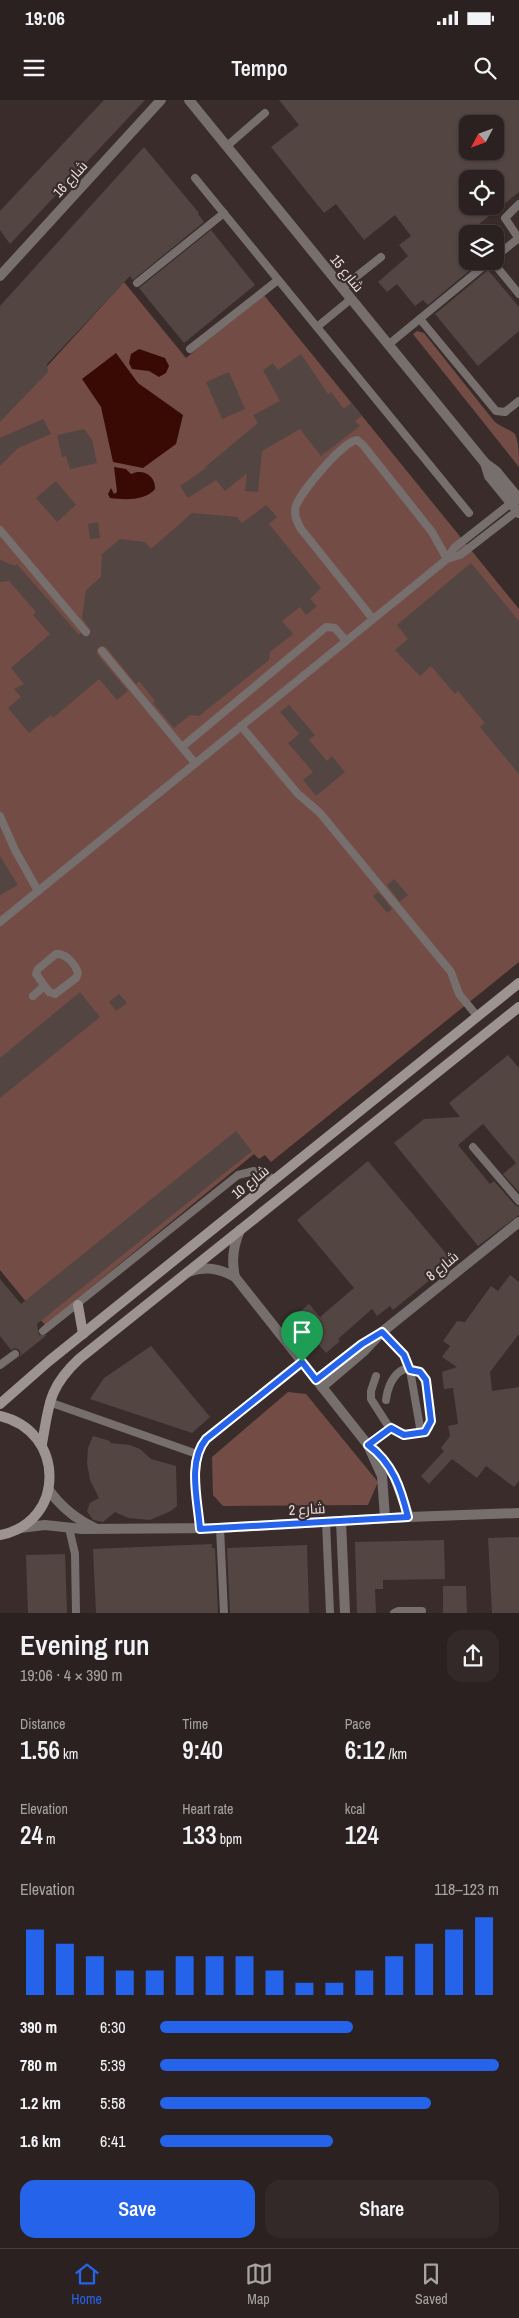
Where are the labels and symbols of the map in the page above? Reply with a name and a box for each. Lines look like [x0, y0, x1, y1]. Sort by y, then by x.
north arrow [459, 115, 504, 160]
street label: شارع 16 [49, 157, 91, 201]
street label: شارع 15 [326, 251, 368, 295]
street label: شارع 10 [228, 1161, 272, 1203]
street label: شارع 8 [422, 1247, 462, 1285]
pin [281, 1311, 323, 1362]
street label: شارع 2 [288, 1499, 326, 1519]

